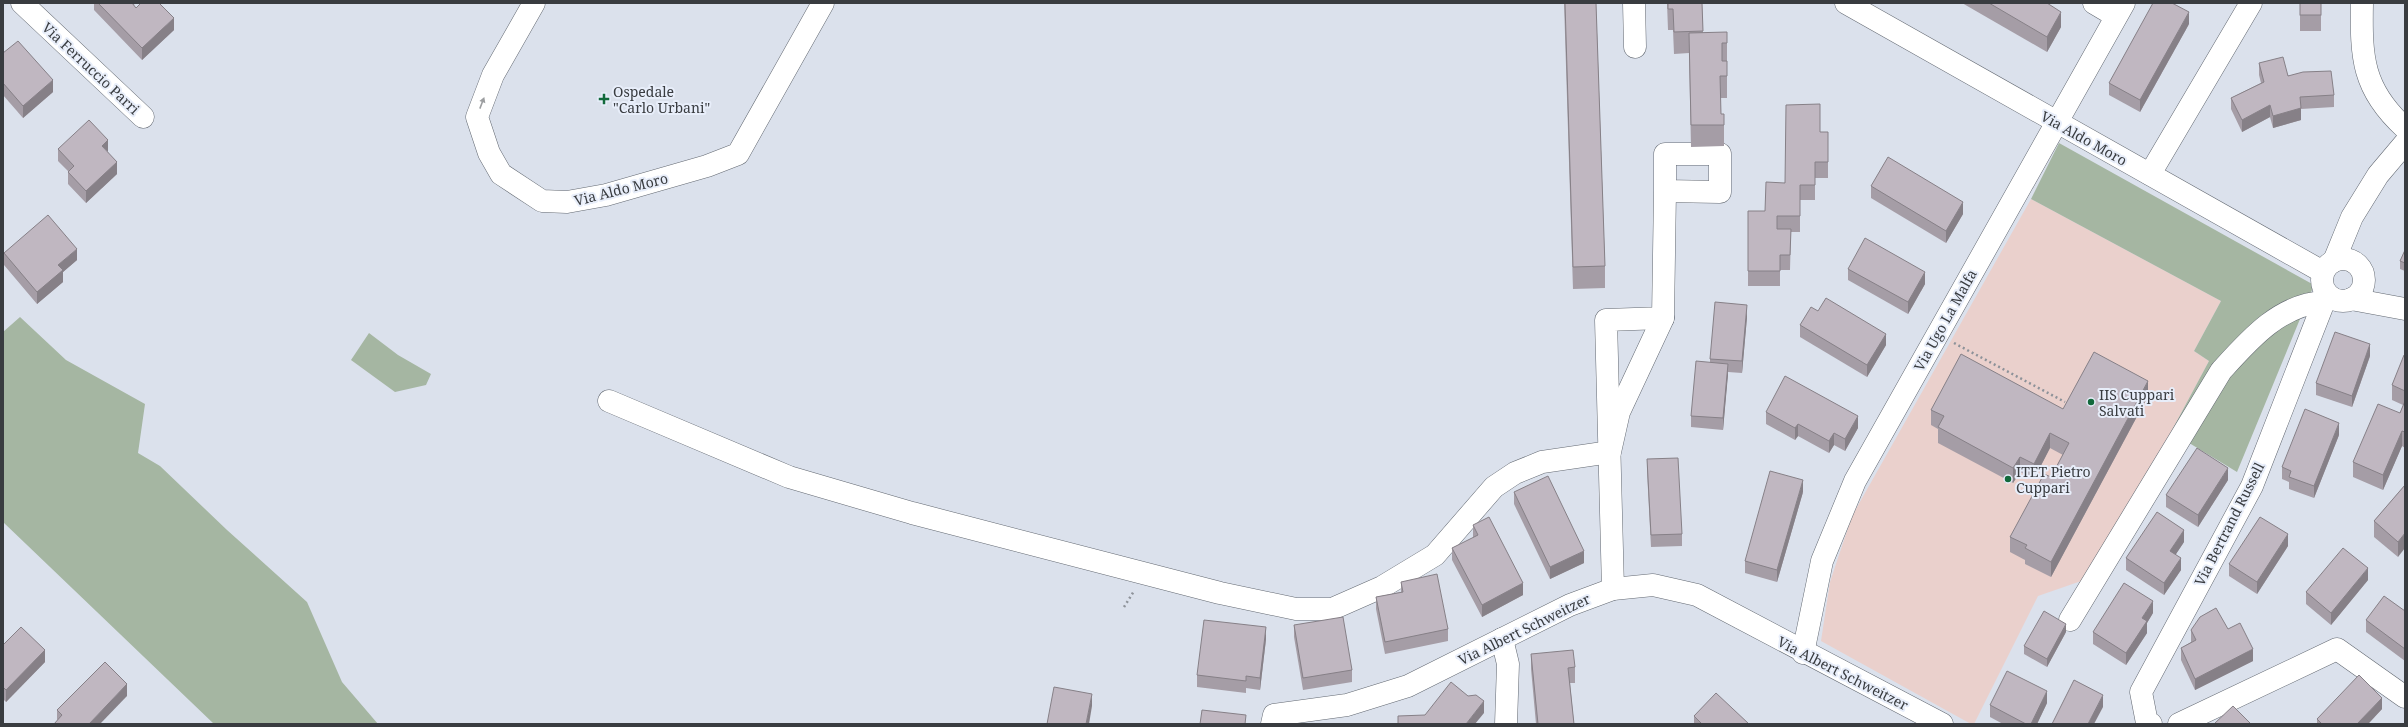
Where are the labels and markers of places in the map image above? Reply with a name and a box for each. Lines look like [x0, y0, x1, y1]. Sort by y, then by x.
place label: Ospedale "Carlo Urbani" [613, 82, 710, 117]
marker: Ospedale "Carlo Urbani" [598, 93, 610, 105]
place label: IIS Cuppari Salvati [2099, 385, 2175, 420]
marker: IIS Cuppari Salvati [2086, 397, 2096, 407]
place label: ITET Pietro Cuppari [2016, 462, 2091, 497]
marker: ITET Pietro Cuppari [2003, 474, 2013, 484]

